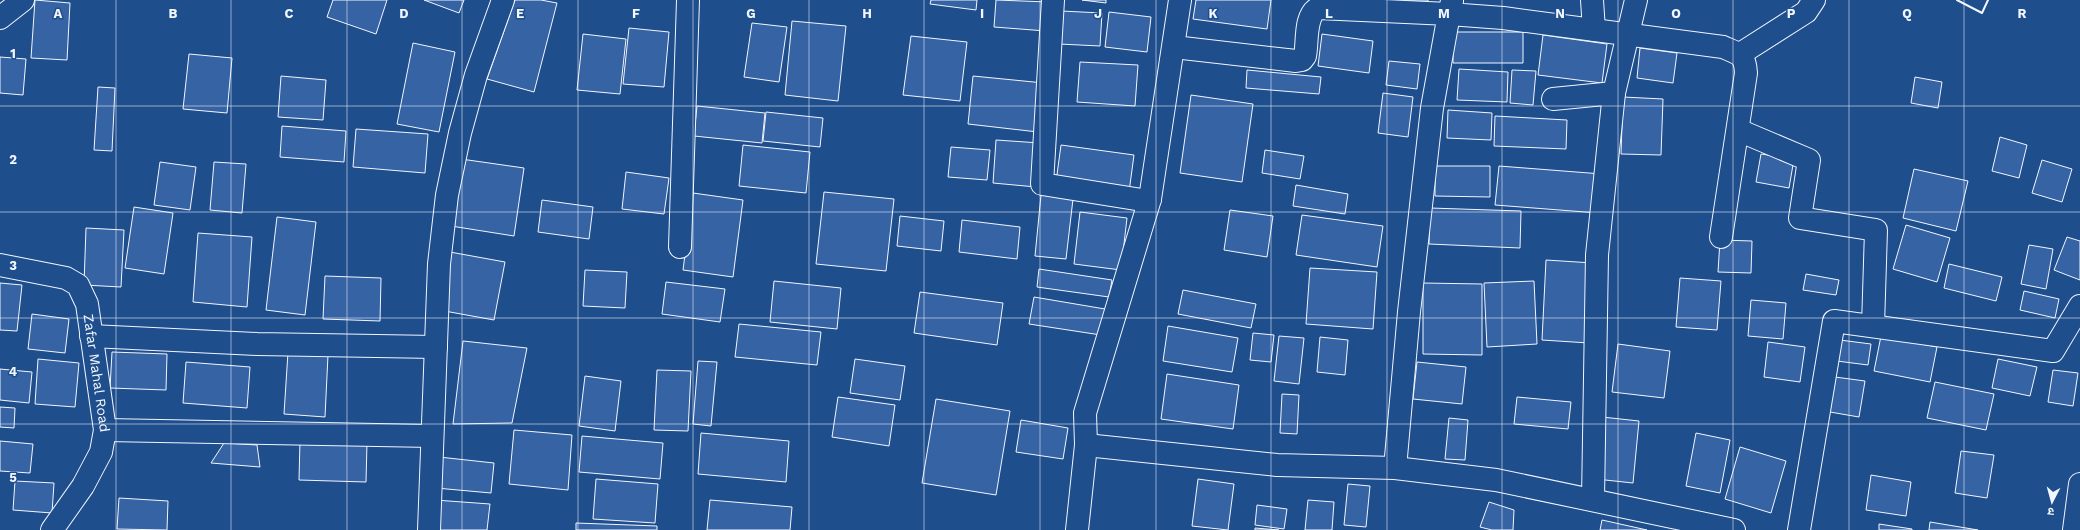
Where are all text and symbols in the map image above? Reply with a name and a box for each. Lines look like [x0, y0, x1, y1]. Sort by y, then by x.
text: A [54, 6, 63, 21]
text: B [169, 6, 178, 21]
text: C [285, 6, 294, 21]
text: D [399, 6, 409, 21]
text: E [516, 6, 524, 21]
text: F [632, 6, 640, 21]
text: G [746, 6, 756, 21]
text: H [862, 6, 872, 21]
text: I [980, 6, 984, 21]
text: J [1094, 6, 1102, 21]
text: K [1208, 6, 1218, 21]
text: L [1325, 6, 1333, 21]
text: M [1438, 6, 1450, 21]
text: N [1555, 6, 1565, 21]
text: O [1671, 6, 1681, 21]
text: P [1787, 6, 1796, 21]
text: Q [1902, 6, 1912, 21]
text: R [2018, 6, 2027, 21]
text: 1 [10, 46, 16, 61]
text: 2 [9, 152, 17, 167]
text: 3 [9, 258, 17, 273]
street label: Zafar Mahal Road [81, 313, 113, 433]
text: 4 [9, 364, 18, 379]
text: 5 [9, 470, 17, 485]
north arrow [2032, 482, 2072, 522]
text: उ [2047, 505, 2055, 518]

